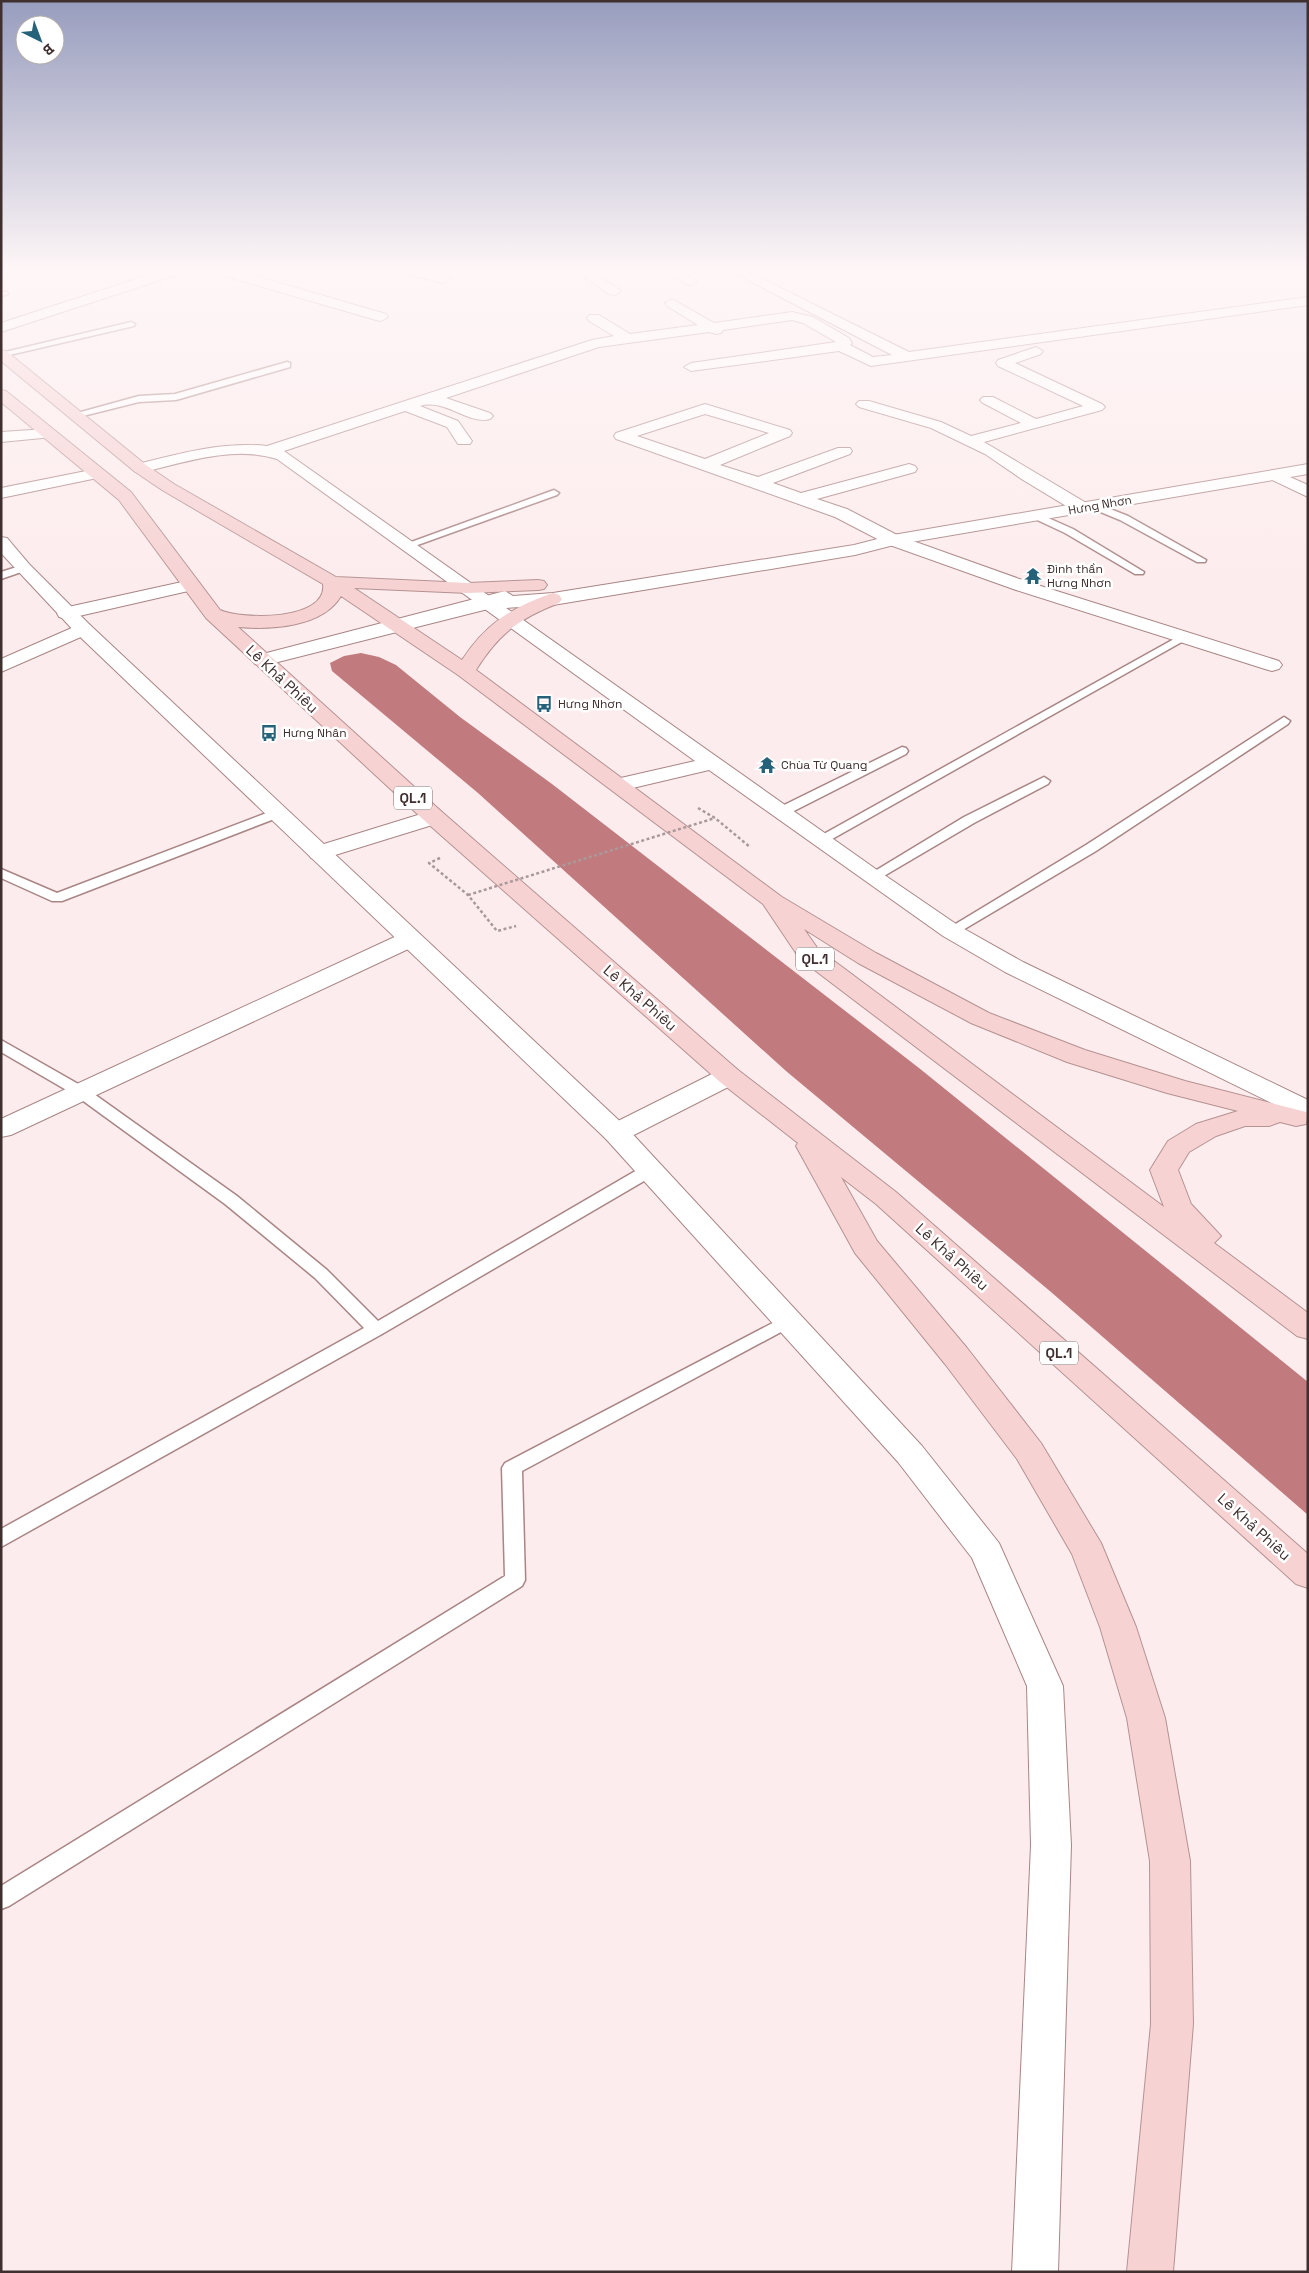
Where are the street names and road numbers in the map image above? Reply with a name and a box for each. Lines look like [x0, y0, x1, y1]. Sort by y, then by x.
street label: Hưng Nhơn [1067, 492, 1133, 518]
street label: Lê Khả Phiêu [242, 640, 322, 717]
road number: QL.1 [394, 786, 432, 810]
road number: QL.1 [796, 948, 834, 971]
street label: Lê Khả Phiêu [600, 960, 681, 1035]
street label: Lê Khả Phiêu [912, 1219, 993, 1294]
road number: QL.1 [1040, 1342, 1078, 1365]
street label: Lê Khả Phiêu [1214, 1489, 1295, 1564]

